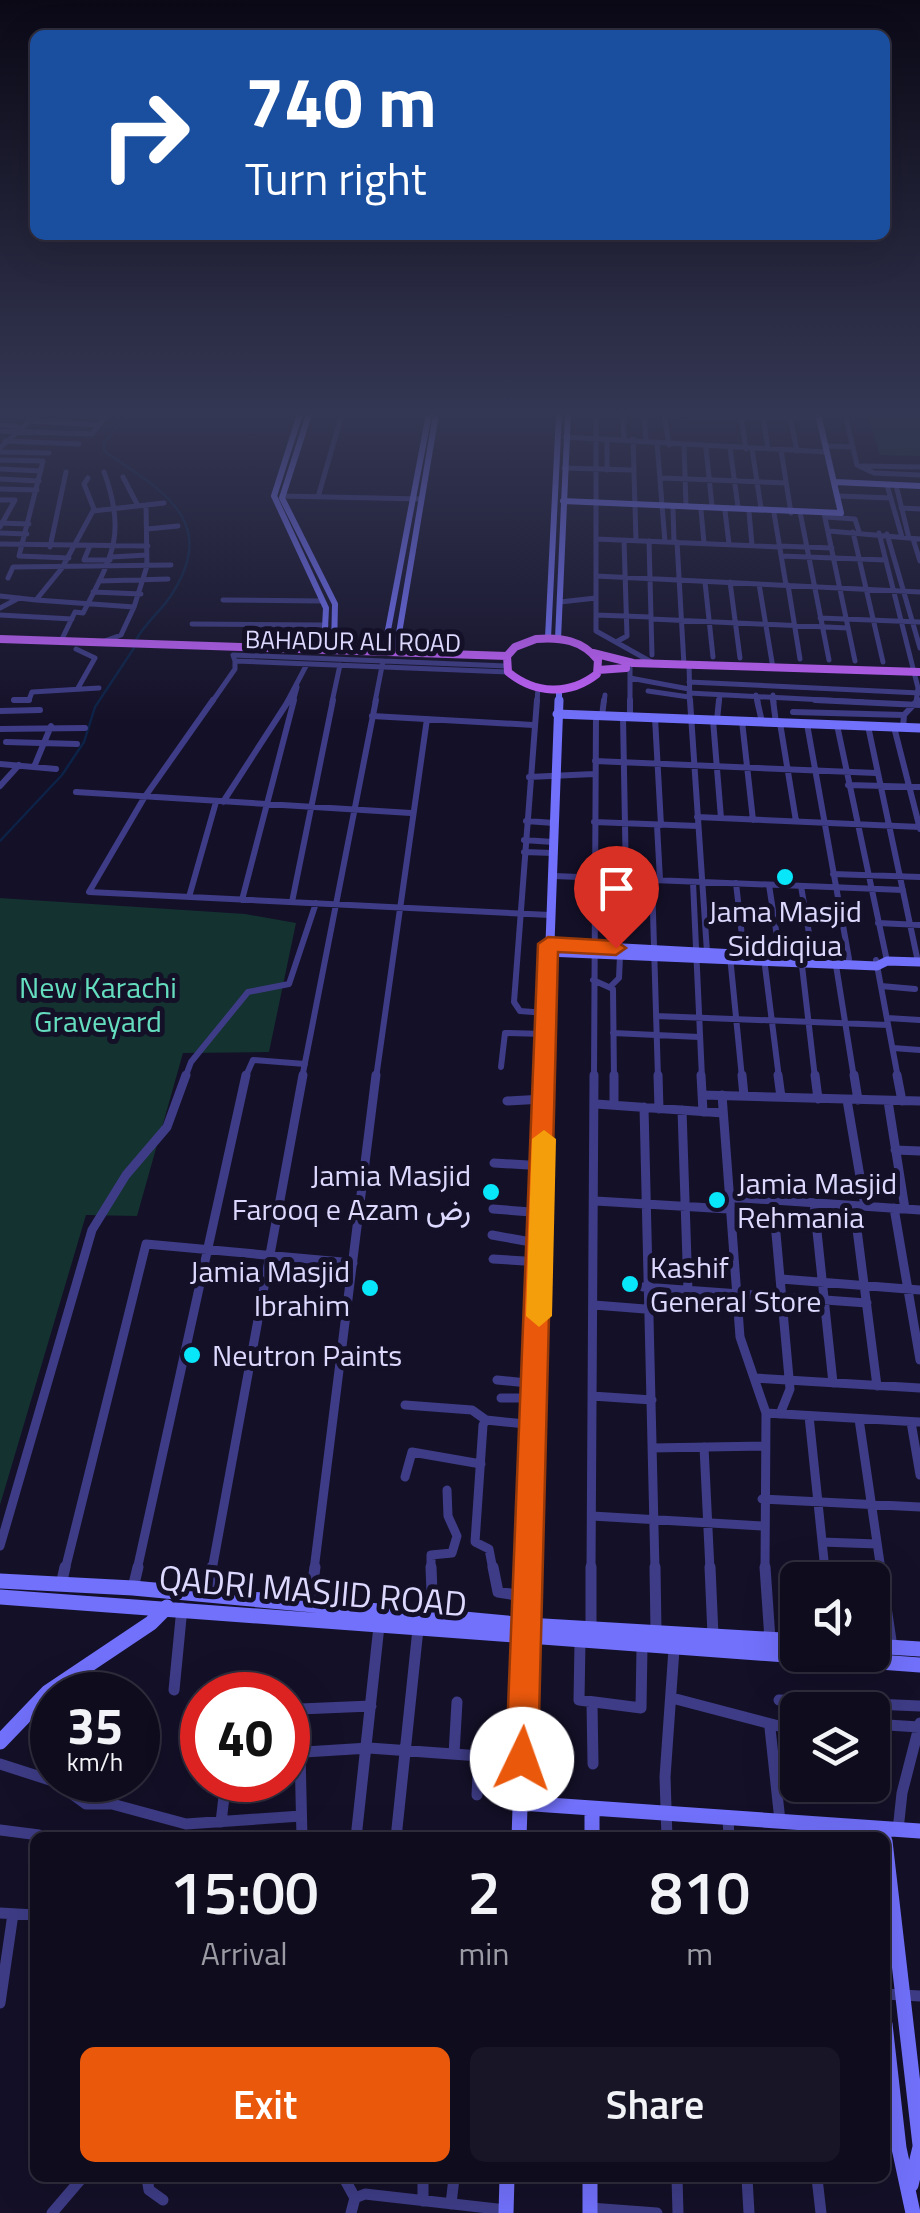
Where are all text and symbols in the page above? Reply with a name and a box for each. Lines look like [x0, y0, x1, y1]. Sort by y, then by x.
text: 740 m [245, 48, 437, 154]
icon: right [80, 70, 210, 200]
text: Turn right [245, 144, 427, 212]
street label: BAHADUR ALI ROAD [245, 620, 461, 662]
pin [574, 846, 659, 949]
icon: arrive [589, 861, 644, 916]
marker: Jama Masjid Siddiqiua [774, 866, 796, 888]
place label: Jama Masjid Siddiqiua [708, 888, 862, 968]
park label: New Karachi Graveyard [19, 964, 177, 1044]
place label: Jamia Masjid Farooq e Azam رض [232, 1152, 471, 1232]
place label: Jamia Masjid Rehmania [737, 1160, 897, 1240]
marker: Jamia Masjid Farooq e Azam رض [480, 1181, 502, 1203]
marker: Jamia Masjid Rehmania [706, 1189, 728, 1211]
place label: Kashif General Store [650, 1244, 821, 1324]
place label: Jamia Masjid Ibrahim [190, 1248, 350, 1328]
marker: Kashif General Store [619, 1273, 641, 1295]
marker: Jamia Masjid Ibrahim [359, 1277, 381, 1299]
place label: Neutron Paints [212, 1332, 402, 1378]
marker: Neutron Paints [181, 1344, 203, 1366]
street label: QADRI MASJID ROAD [157, 1550, 469, 1630]
map controls [780, 1562, 890, 1802]
button: sound [780, 1562, 890, 1672]
speed limit sign: 40 [180, 1672, 310, 1802]
text: 35 [67, 1687, 123, 1763]
button: layers [780, 1692, 890, 1802]
position arrow [470, 1707, 574, 1811]
text: km/h [67, 1743, 123, 1781]
text: 15:00 [170, 1846, 319, 1937]
text: 2 [467, 1846, 501, 1937]
text: 810 [649, 1846, 750, 1937]
text: Arrival [201, 1929, 288, 1977]
text: min [458, 1929, 509, 1977]
text: m [686, 1929, 713, 1977]
button: Exit [80, 2047, 450, 2162]
button: Share [470, 2047, 840, 2162]

